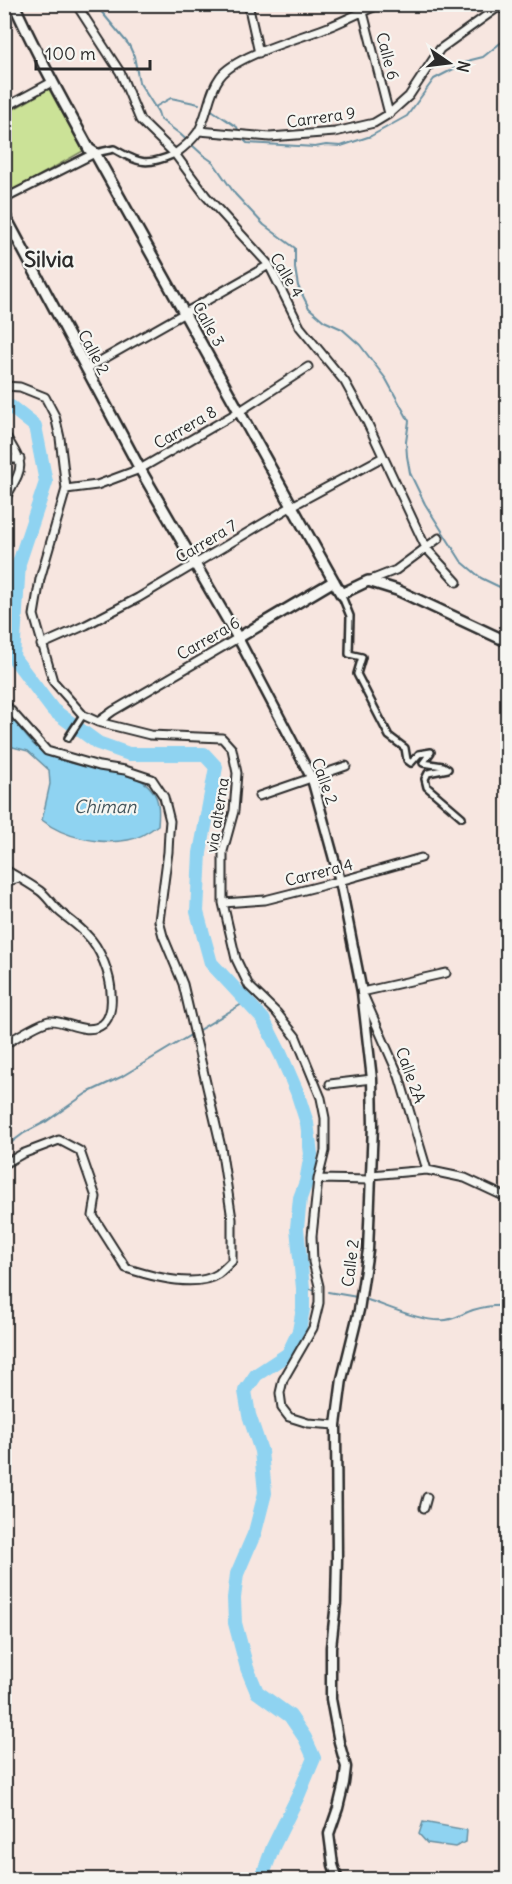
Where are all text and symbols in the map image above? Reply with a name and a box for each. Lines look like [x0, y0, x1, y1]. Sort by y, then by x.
street label: Calle 6 [372, 30, 404, 82]
scale bar [36, 33, 150, 71]
north arrow [419, 33, 479, 93]
text: 100 m [45, 42, 96, 65]
text: N [453, 59, 475, 74]
street label: Carrera 9 [285, 102, 357, 132]
district label: Silvia [24, 245, 75, 273]
street label: Calle 4 [266, 249, 308, 301]
street label: Calle 3 [189, 298, 229, 350]
street label: Calle 2 [74, 326, 114, 378]
street label: Carrera 8 [150, 401, 220, 453]
street label: Carrera 7 [172, 515, 240, 567]
street label: Carrera 6 [173, 612, 243, 664]
street label: Calle 2 [307, 755, 343, 807]
street label: via alterna [201, 776, 233, 854]
water label: Chiman [74, 795, 137, 818]
street label: Carrera 4 [283, 854, 355, 890]
street label: Calle 2A [392, 1044, 430, 1106]
street label: Calle 2 [337, 1238, 363, 1288]

